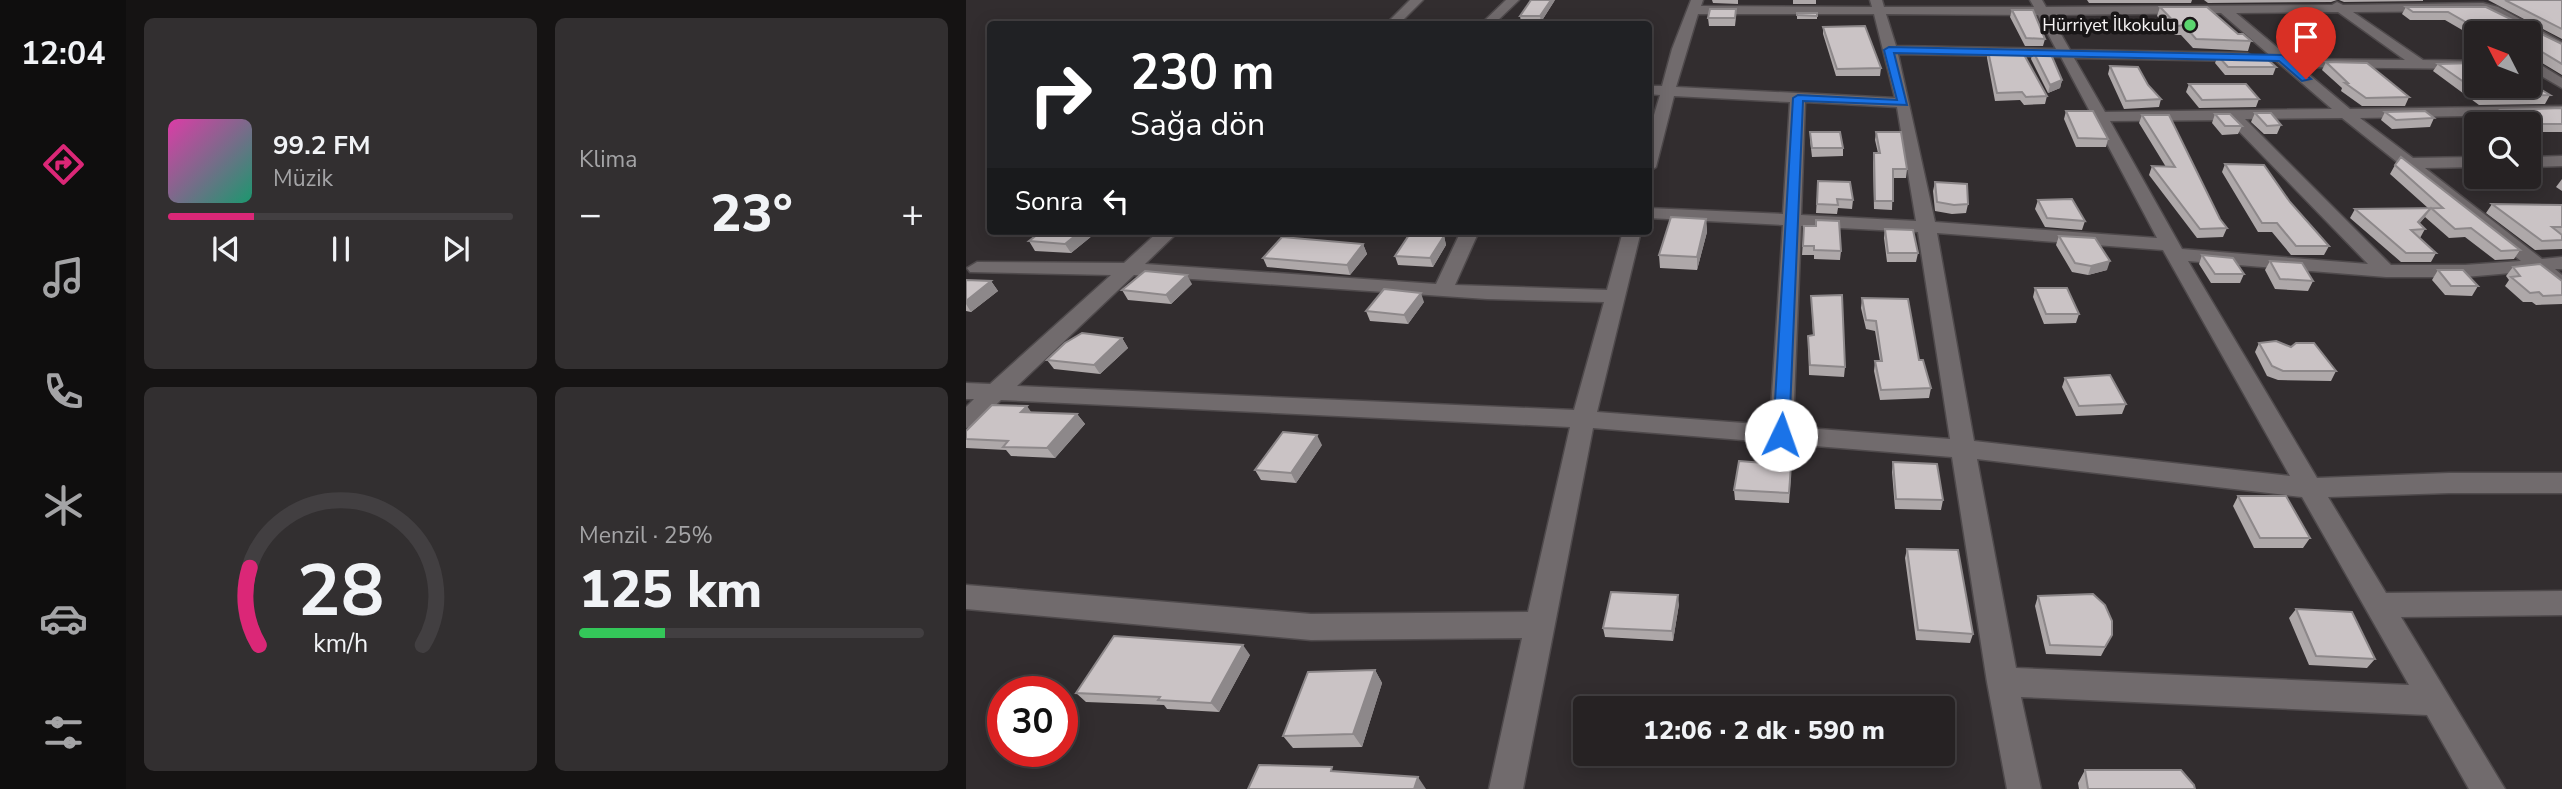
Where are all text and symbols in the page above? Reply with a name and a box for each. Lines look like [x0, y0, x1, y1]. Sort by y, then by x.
pin [2276, 7, 2336, 79]
place label: Hürriyet İlkokulu [2042, 13, 2176, 37]
marker: Hürriyet İlkokulu [2182, 17, 2198, 33]
icon: arrive [2287, 18, 2325, 56]
north arrow [2464, 21, 2541, 98]
map controls [2464, 21, 2541, 189]
text: 12:04 [21, 32, 105, 75]
text: 230 m [1130, 39, 1274, 106]
icon: right [1015, 49, 1106, 140]
text: Sağa dön [1130, 103, 1265, 146]
button: search [2464, 112, 2541, 189]
text: 99.2 FM [273, 128, 370, 163]
icon: directions [39, 140, 88, 189]
text: Klima [579, 144, 637, 175]
text: Müzik [273, 163, 333, 194]
text: 23° [710, 178, 793, 249]
icon: left [1097, 182, 1135, 220]
text: Sonra [1015, 184, 1083, 219]
text: − [579, 189, 602, 240]
text: + [901, 189, 924, 240]
icon: previous [207, 230, 245, 268]
icon: pause [322, 230, 360, 268]
icon: next [437, 230, 475, 268]
icon: music [39, 253, 88, 302]
icon: phone [39, 367, 88, 416]
position arrow [1744, 398, 1818, 472]
icon: climate [39, 481, 88, 530]
text: Menzil · 25% [579, 520, 713, 551]
text: 28 [297, 541, 384, 641]
text: 125 km [579, 554, 762, 625]
icon: car [39, 594, 88, 643]
text: km/h [313, 627, 368, 661]
speed limit sign: 30 [987, 676, 1078, 767]
icon: filters [39, 708, 88, 757]
text: 12:06 · 2 dk · 590 m [1643, 713, 1885, 748]

